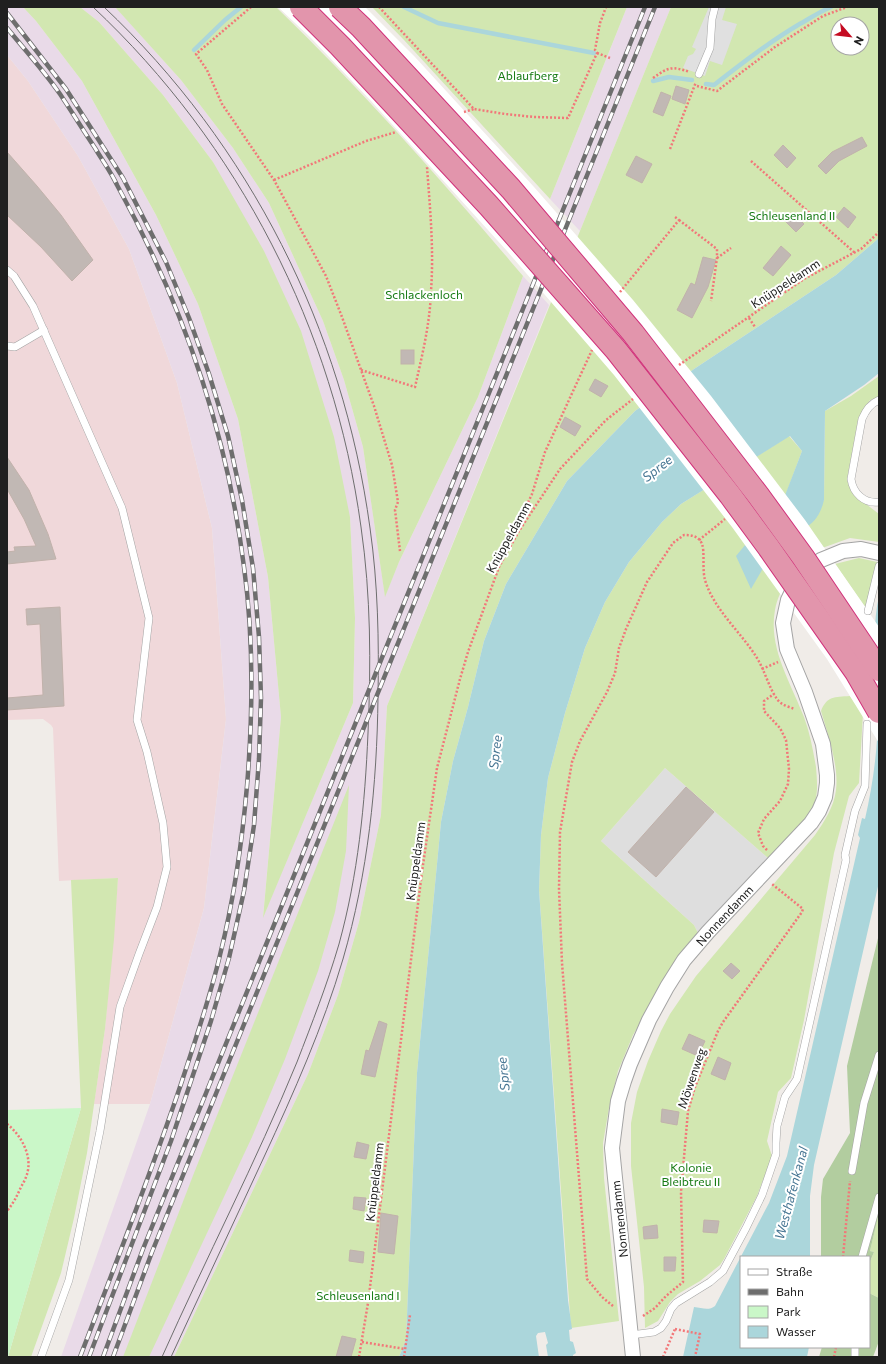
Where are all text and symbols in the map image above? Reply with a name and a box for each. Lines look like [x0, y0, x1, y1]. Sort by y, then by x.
north arrow [830, 16, 870, 56]
text: N [852, 34, 867, 48]
park label: Ablaufberg [498, 68, 559, 82]
park label: Schleusenland II [749, 208, 835, 222]
street label: Knüppeldamm [748, 256, 822, 310]
park label: Schlackenloch [385, 287, 463, 301]
water label: Spree [639, 451, 675, 485]
street label: Knüppeldamm [483, 499, 533, 575]
water label: Spree [485, 734, 505, 770]
street label: Knüppeldamm [403, 821, 427, 901]
street label: Nonnendamm [693, 882, 756, 948]
street label: Möwenweg [674, 1045, 708, 1110]
water label: Spree [493, 1056, 513, 1092]
street label: Knüppeldamm [362, 1142, 386, 1222]
water label: Westhafenkanal [771, 1144, 811, 1241]
park label: Kolonie Bleibtreu II [662, 1160, 720, 1188]
street label: Nonnendamm [608, 1180, 630, 1258]
legend [740, 1256, 870, 1348]
text: Straße [776, 1264, 812, 1278]
text: Bahn [776, 1284, 804, 1298]
park label: Schleusenland I [316, 1288, 400, 1302]
text: Park [776, 1304, 802, 1318]
text: Wasser [776, 1324, 816, 1338]

